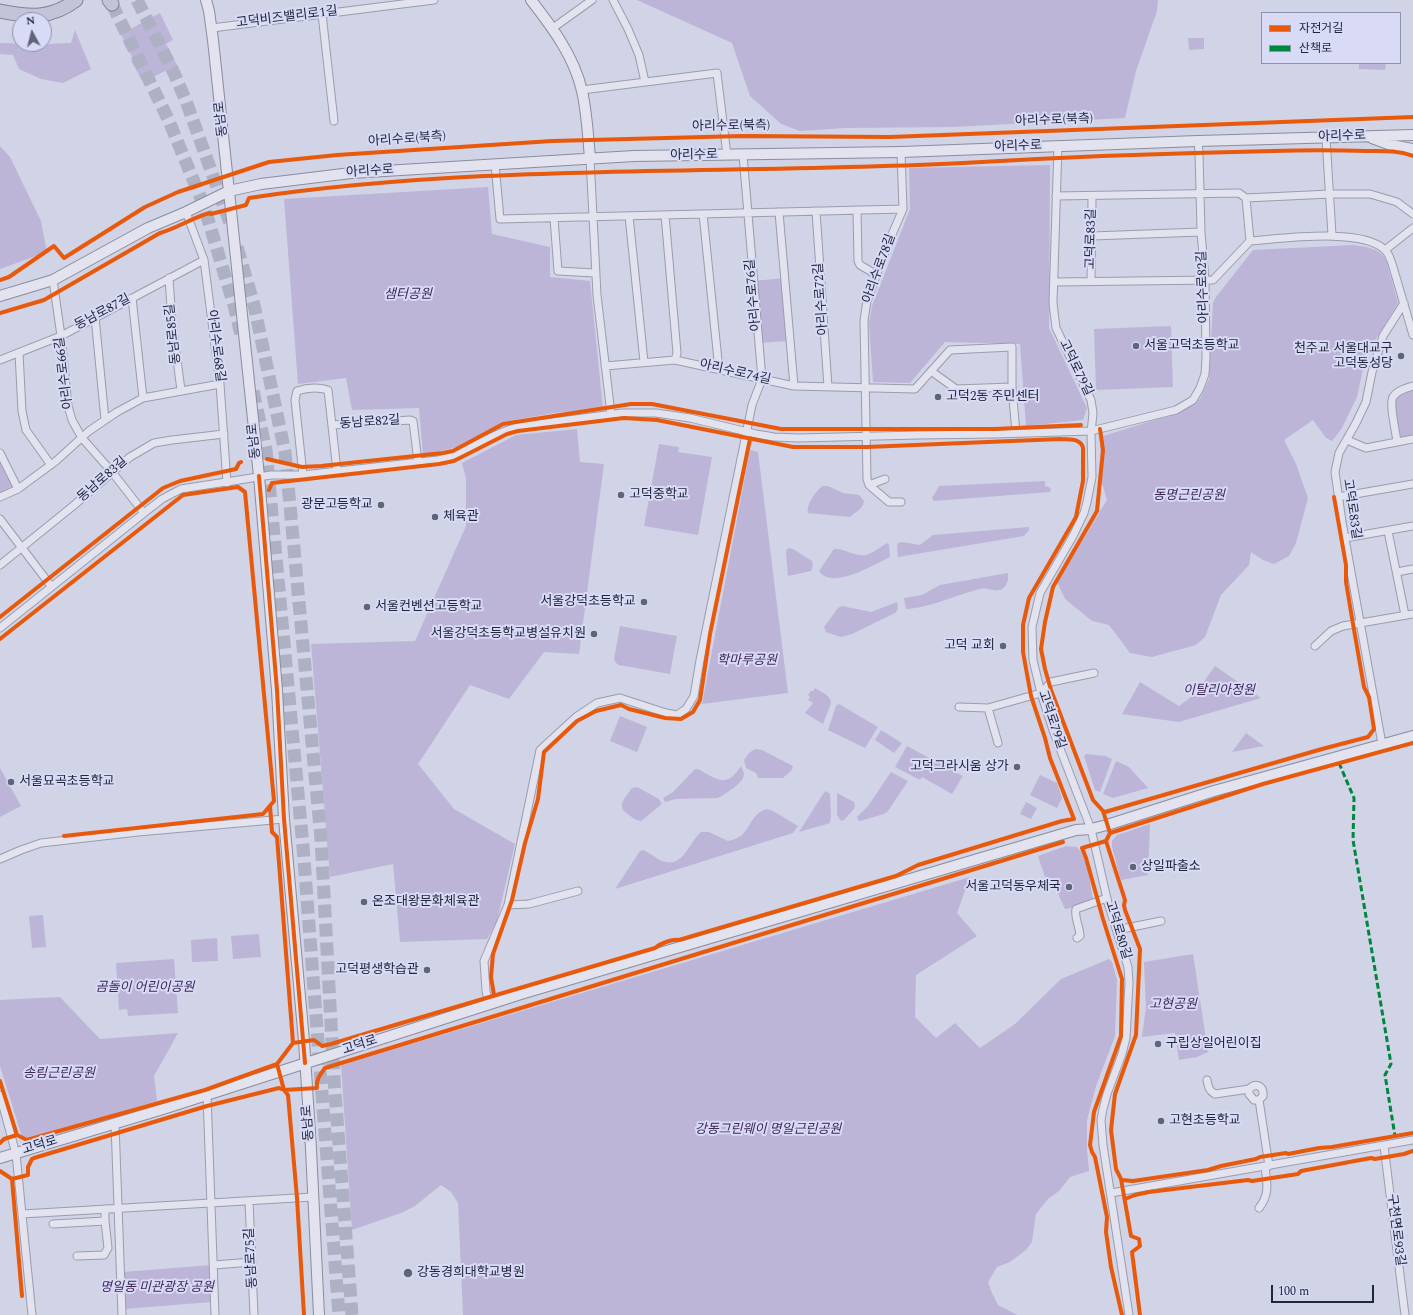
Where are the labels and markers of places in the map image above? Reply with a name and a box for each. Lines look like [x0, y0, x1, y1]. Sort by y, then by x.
place label: 서울고덕초등학교 [1144, 338, 1240, 354]
marker: 서울고덕초등학교 [1131, 341, 1141, 351]
place label: 천주교 서울대교구 고덕동성당 [1294, 341, 1393, 372]
marker: 천주교 서울대교구 고덕동성당 [1396, 351, 1406, 361]
place label: 고덕2동 주민센터 [946, 389, 1039, 405]
marker: 고덕2동 주민센터 [933, 392, 943, 402]
place label: 고덕중학교 [629, 487, 689, 503]
marker: 고덕중학교 [616, 490, 626, 500]
place label: 광문고등학교 [301, 497, 373, 513]
marker: 광문고등학교 [376, 500, 386, 510]
place label: 체육관 [443, 509, 479, 525]
marker: 체육관 [430, 512, 440, 522]
place label: 서울강덕초등학교 [540, 594, 636, 610]
marker: 서울강덕초등학교 [639, 597, 649, 607]
place label: 서울컨벤션고등학교 [375, 599, 483, 615]
marker: 서울컨벤션고등학교 [362, 602, 372, 612]
place label: 서울강덕초등학교병설유치원 [431, 626, 586, 642]
marker: 서울강덕초등학교병설유치원 [589, 629, 599, 639]
place label: 고덕 교회 [944, 638, 995, 654]
marker: 고덕 교회 [998, 641, 1008, 651]
place label: 고덕그라시움 상가 [910, 759, 1009, 775]
marker: 고덕그라시움 상가 [1012, 762, 1022, 772]
place label: 서울묘곡초등학교 [19, 774, 115, 790]
marker: 서울묘곡초등학교 [6, 777, 16, 787]
place label: 상일파출소 [1141, 859, 1201, 875]
marker: 상일파출소 [1128, 862, 1138, 872]
place label: 서울고덕동우체국 [965, 879, 1061, 895]
marker: 서울고덕동우체국 [1064, 882, 1074, 892]
place label: 온조대왕문화체육관 [372, 894, 480, 910]
marker: 온조대왕문화체육관 [359, 897, 369, 907]
place label: 고덕평생학습관 [335, 962, 419, 978]
marker: 고덕평생학습관 [422, 965, 432, 975]
place label: 구립상일어린이집 [1166, 1036, 1262, 1052]
marker: 구립상일어린이집 [1153, 1039, 1163, 1049]
place label: 고현초등학교 [1169, 1113, 1241, 1129]
marker: 고현초등학교 [1156, 1116, 1166, 1126]
place label: 강동경희대학교병원 [417, 1265, 525, 1281]
marker: 강동경희대학교병원 [402, 1267, 414, 1279]

